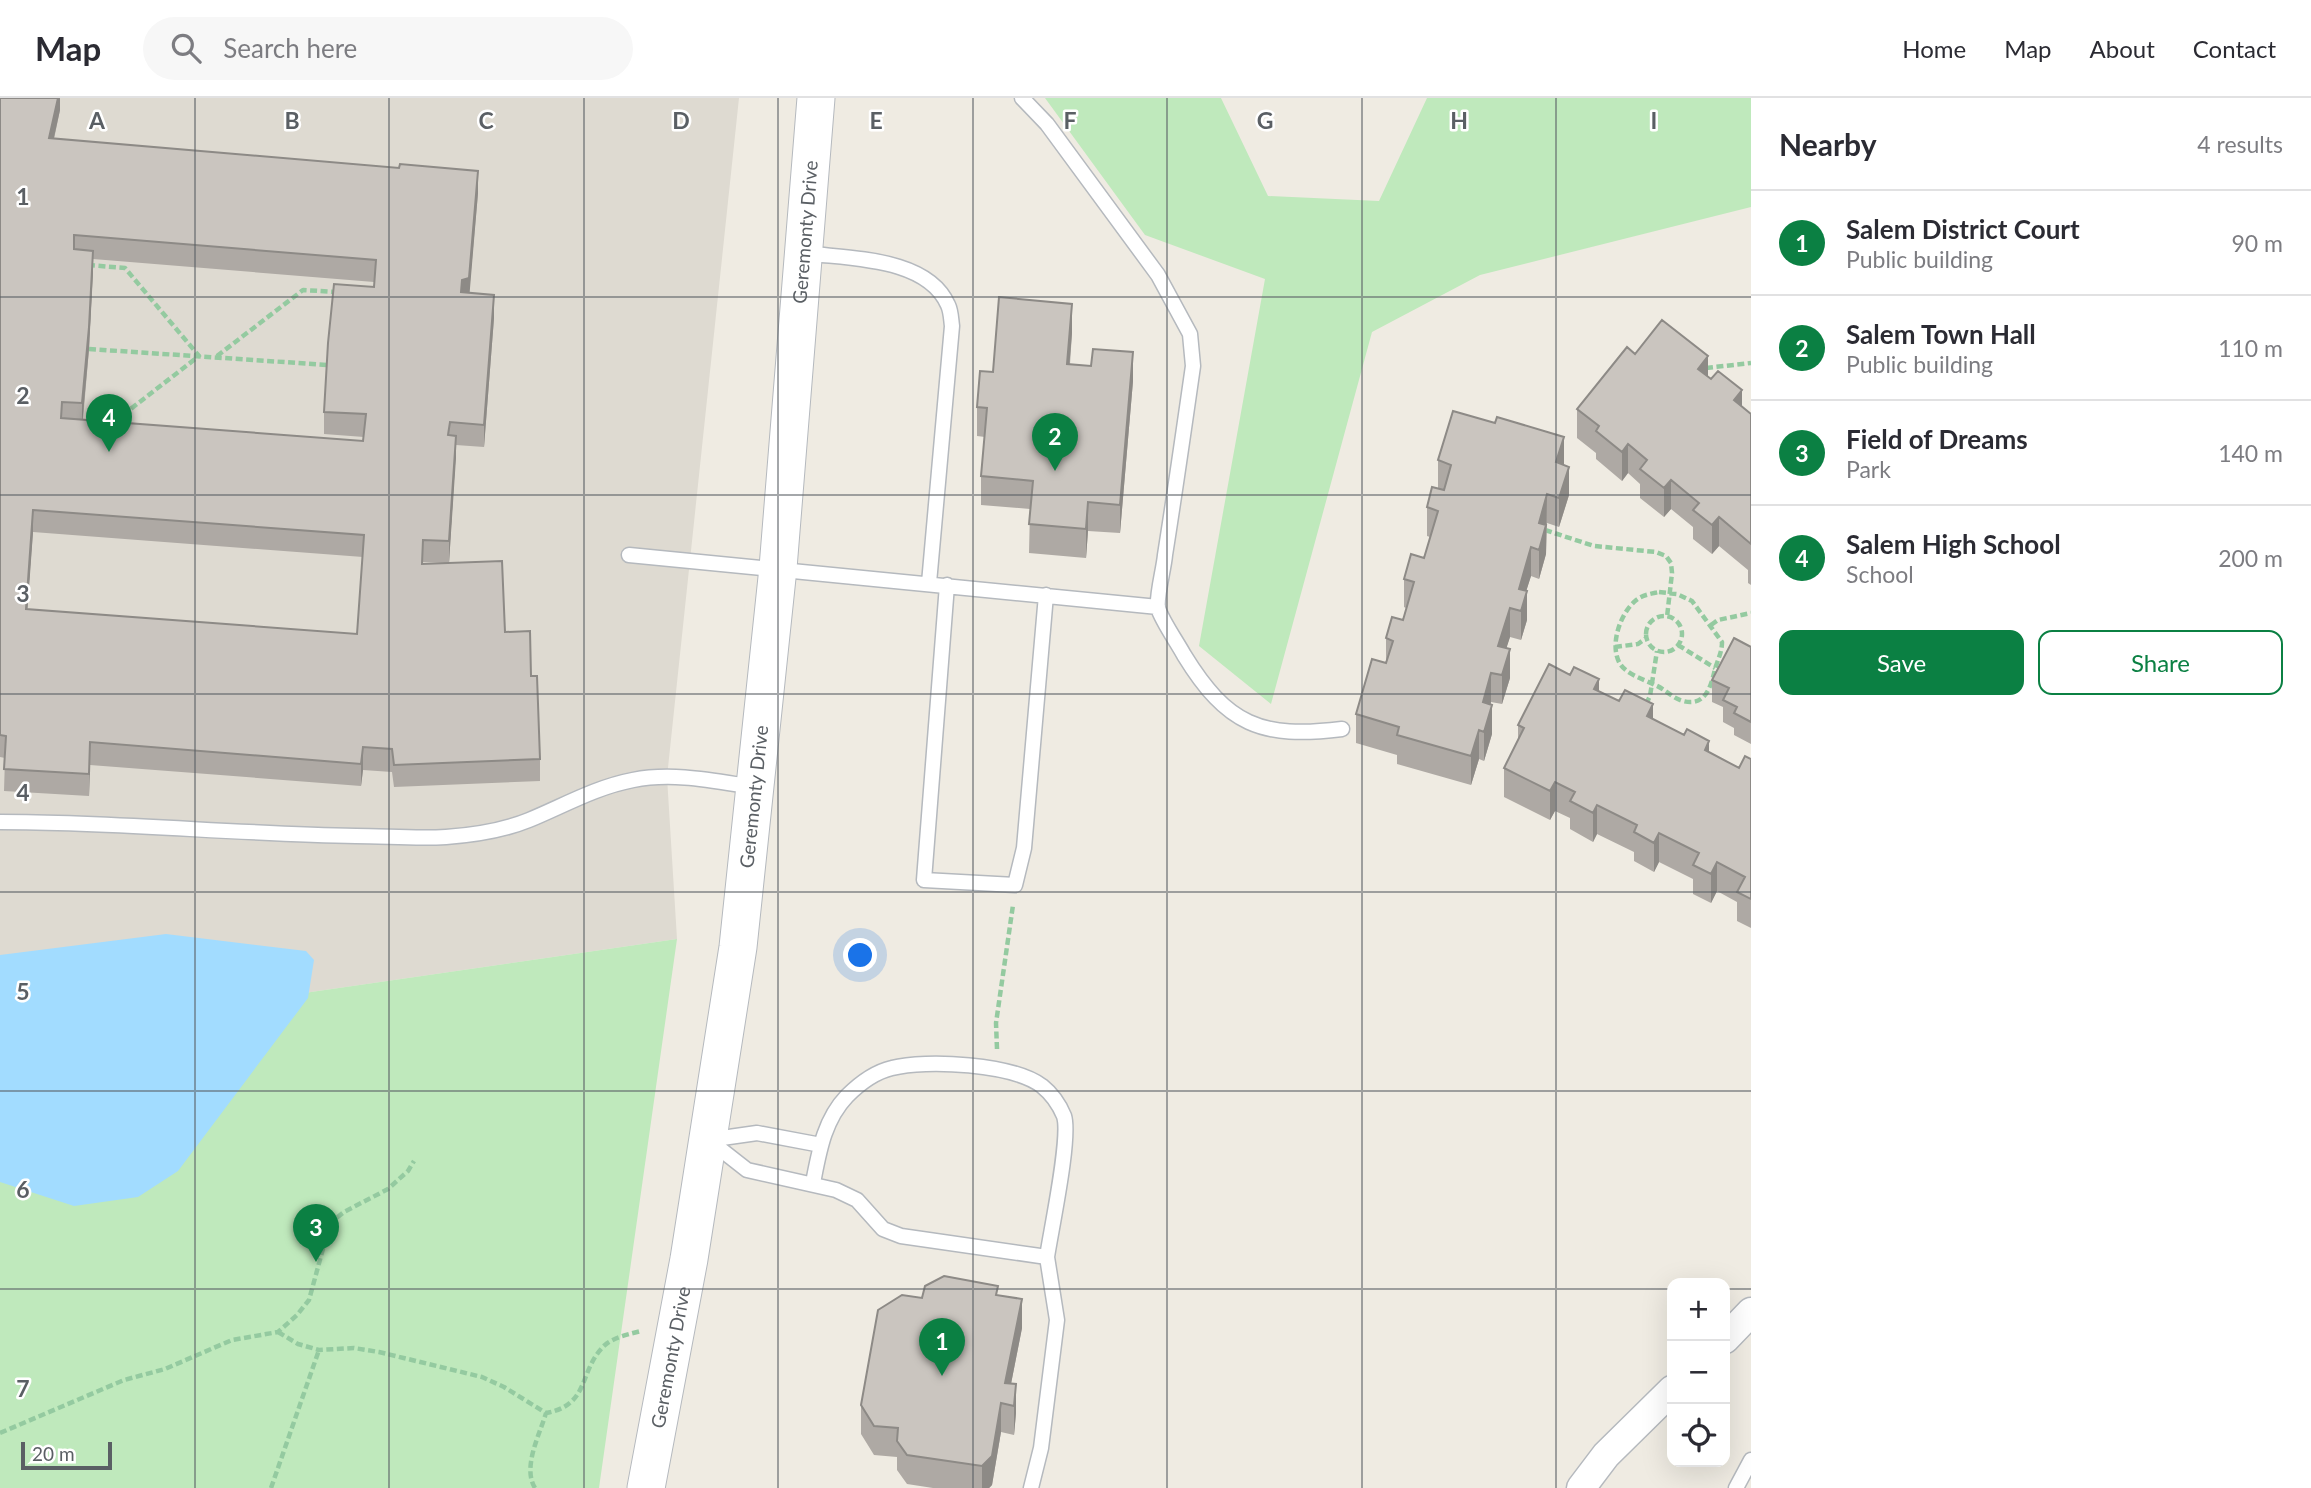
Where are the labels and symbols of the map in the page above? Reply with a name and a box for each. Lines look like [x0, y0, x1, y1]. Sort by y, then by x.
text: A [88, 106, 106, 134]
text: B [284, 106, 300, 134]
text: C [478, 106, 494, 134]
text: D [672, 106, 690, 134]
text: E [869, 106, 883, 134]
text: F [1063, 106, 1077, 134]
text: G [1257, 106, 1273, 134]
text: H [1450, 106, 1468, 134]
text: I [1651, 106, 1657, 134]
street label: Geremonty Drive [787, 159, 822, 305]
text: 1 [16, 182, 30, 210]
text: 2 [16, 381, 30, 409]
pin: 4 [86, 394, 132, 452]
pin: 2 [1032, 413, 1078, 471]
text: 3 [16, 579, 30, 607]
street label: Geremonty Drive [734, 724, 772, 869]
text: 4 [16, 778, 30, 806]
your location [843, 938, 877, 972]
text: 5 [16, 977, 30, 1005]
text: 6 [16, 1175, 30, 1203]
pin: 3 [293, 1204, 339, 1262]
street label: Geremonty Drive [645, 1284, 695, 1430]
pin: 1 [919, 1318, 965, 1376]
text: 7 [16, 1374, 30, 1402]
scale bar [21, 1439, 112, 1471]

